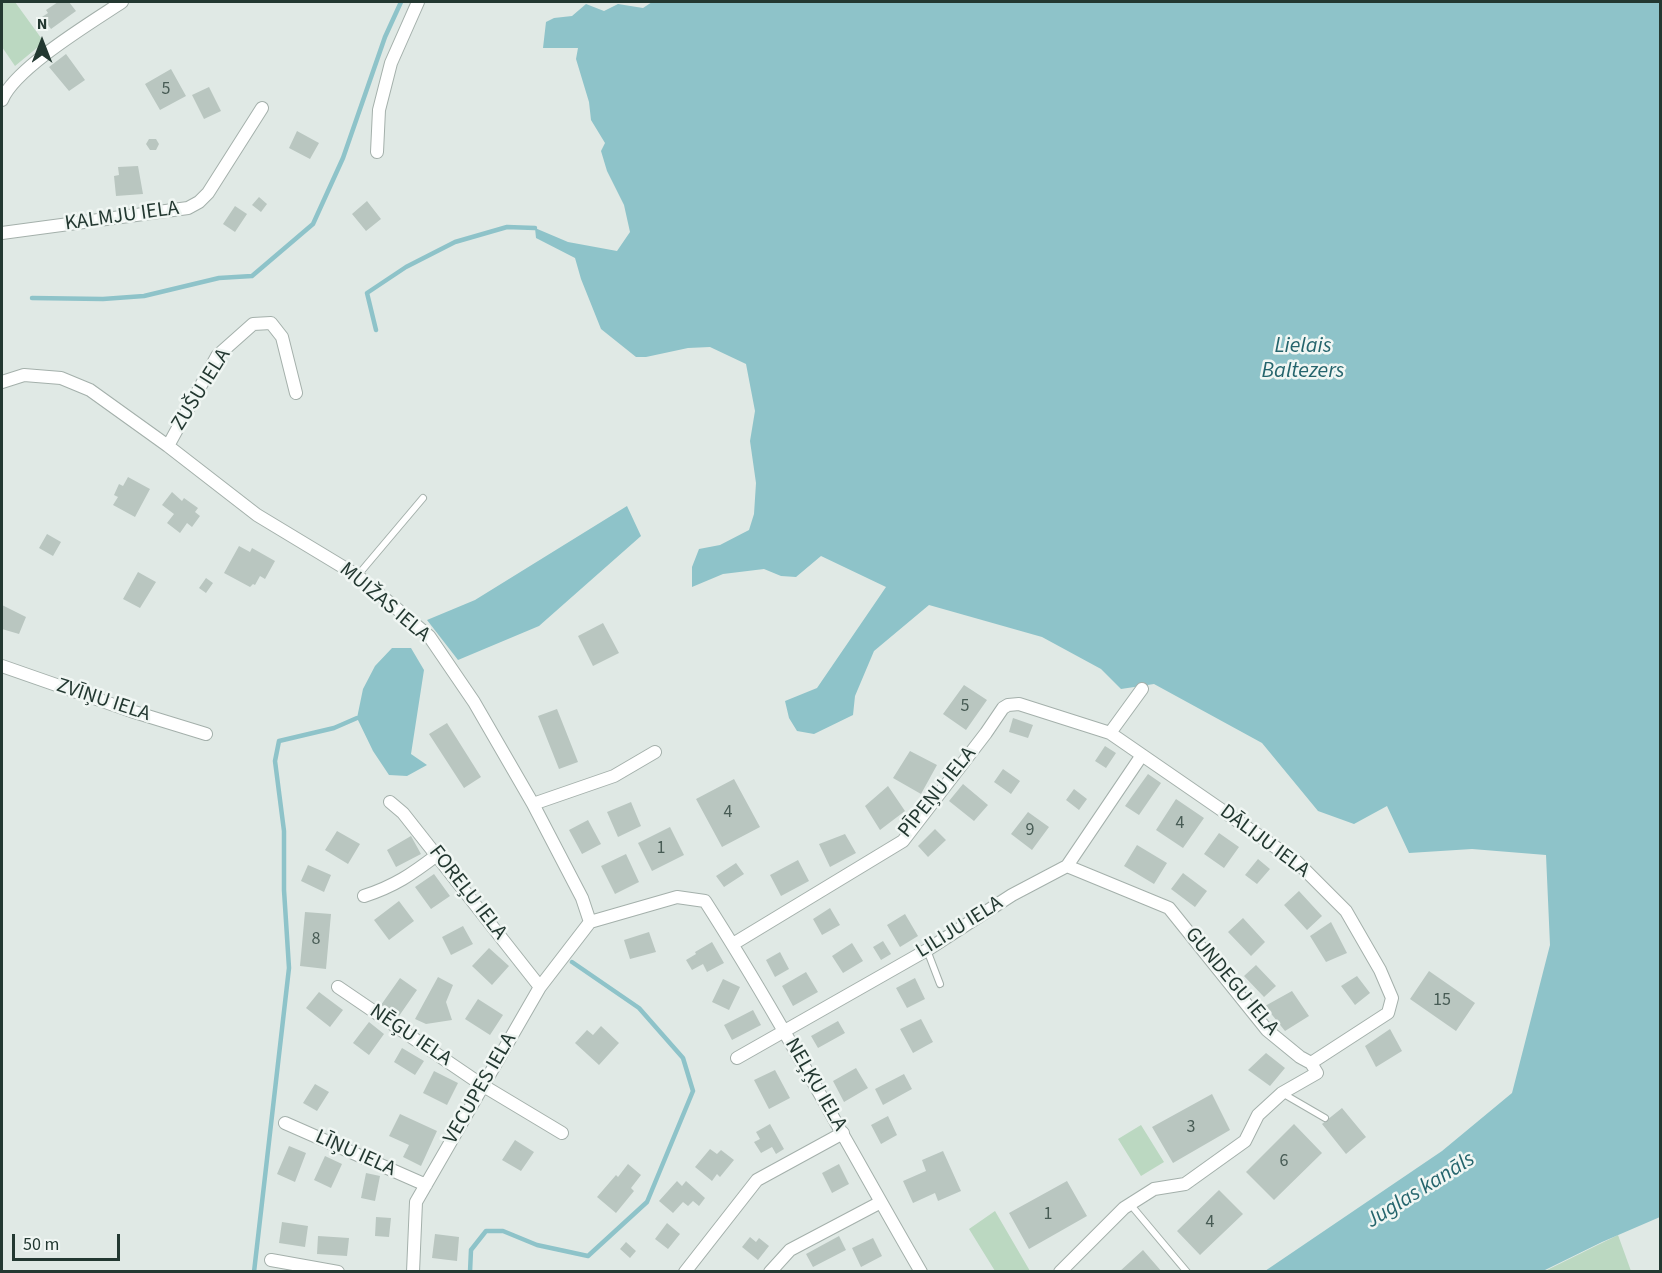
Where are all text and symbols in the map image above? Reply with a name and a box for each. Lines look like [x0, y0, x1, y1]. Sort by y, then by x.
north arrow [12, 12, 72, 72]
text: N [37, 13, 47, 35]
house number: 5 [162, 79, 170, 101]
street label: KALMJU IELA [63, 197, 181, 237]
water label: Lielais Baltezers [1262, 334, 1344, 386]
street label: ZUŠU IELA [167, 344, 237, 436]
street label: MUIŽAS IELA [334, 558, 434, 648]
street label: ZVĪŅU IELA [53, 674, 153, 728]
house number: 5 [961, 696, 969, 718]
street label: PĪPEŅU IELA [894, 742, 982, 844]
street label: DĀLIJU IELA [1214, 800, 1314, 884]
house number: 4 [724, 802, 732, 824]
house number: 4 [1176, 813, 1184, 835]
house number: 9 [1026, 820, 1034, 842]
house number: 1 [657, 838, 665, 860]
street label: FOREĻU IELA [422, 841, 512, 945]
street label: LILIJU IELA [912, 891, 1008, 965]
street label: GUNDEGU IELA [1179, 923, 1283, 1041]
house number: 8 [312, 929, 320, 951]
house number: 15 [1433, 990, 1451, 1012]
street label: NĒĢU IELA [364, 999, 456, 1073]
street label: VECUPES IELA [439, 1029, 523, 1149]
street label: NEĻĶU IELA [778, 1034, 852, 1136]
house number: 3 [1187, 1117, 1195, 1139]
street label: LĪŅU IELA [311, 1125, 399, 1183]
water label: Juglas kanāls [1362, 1147, 1480, 1235]
house number: 6 [1280, 1151, 1288, 1173]
house number: 1 [1044, 1204, 1052, 1226]
house number: 4 [1206, 1212, 1214, 1234]
scale bar [15, 1222, 123, 1260]
text: 50 m [23, 1232, 59, 1257]

